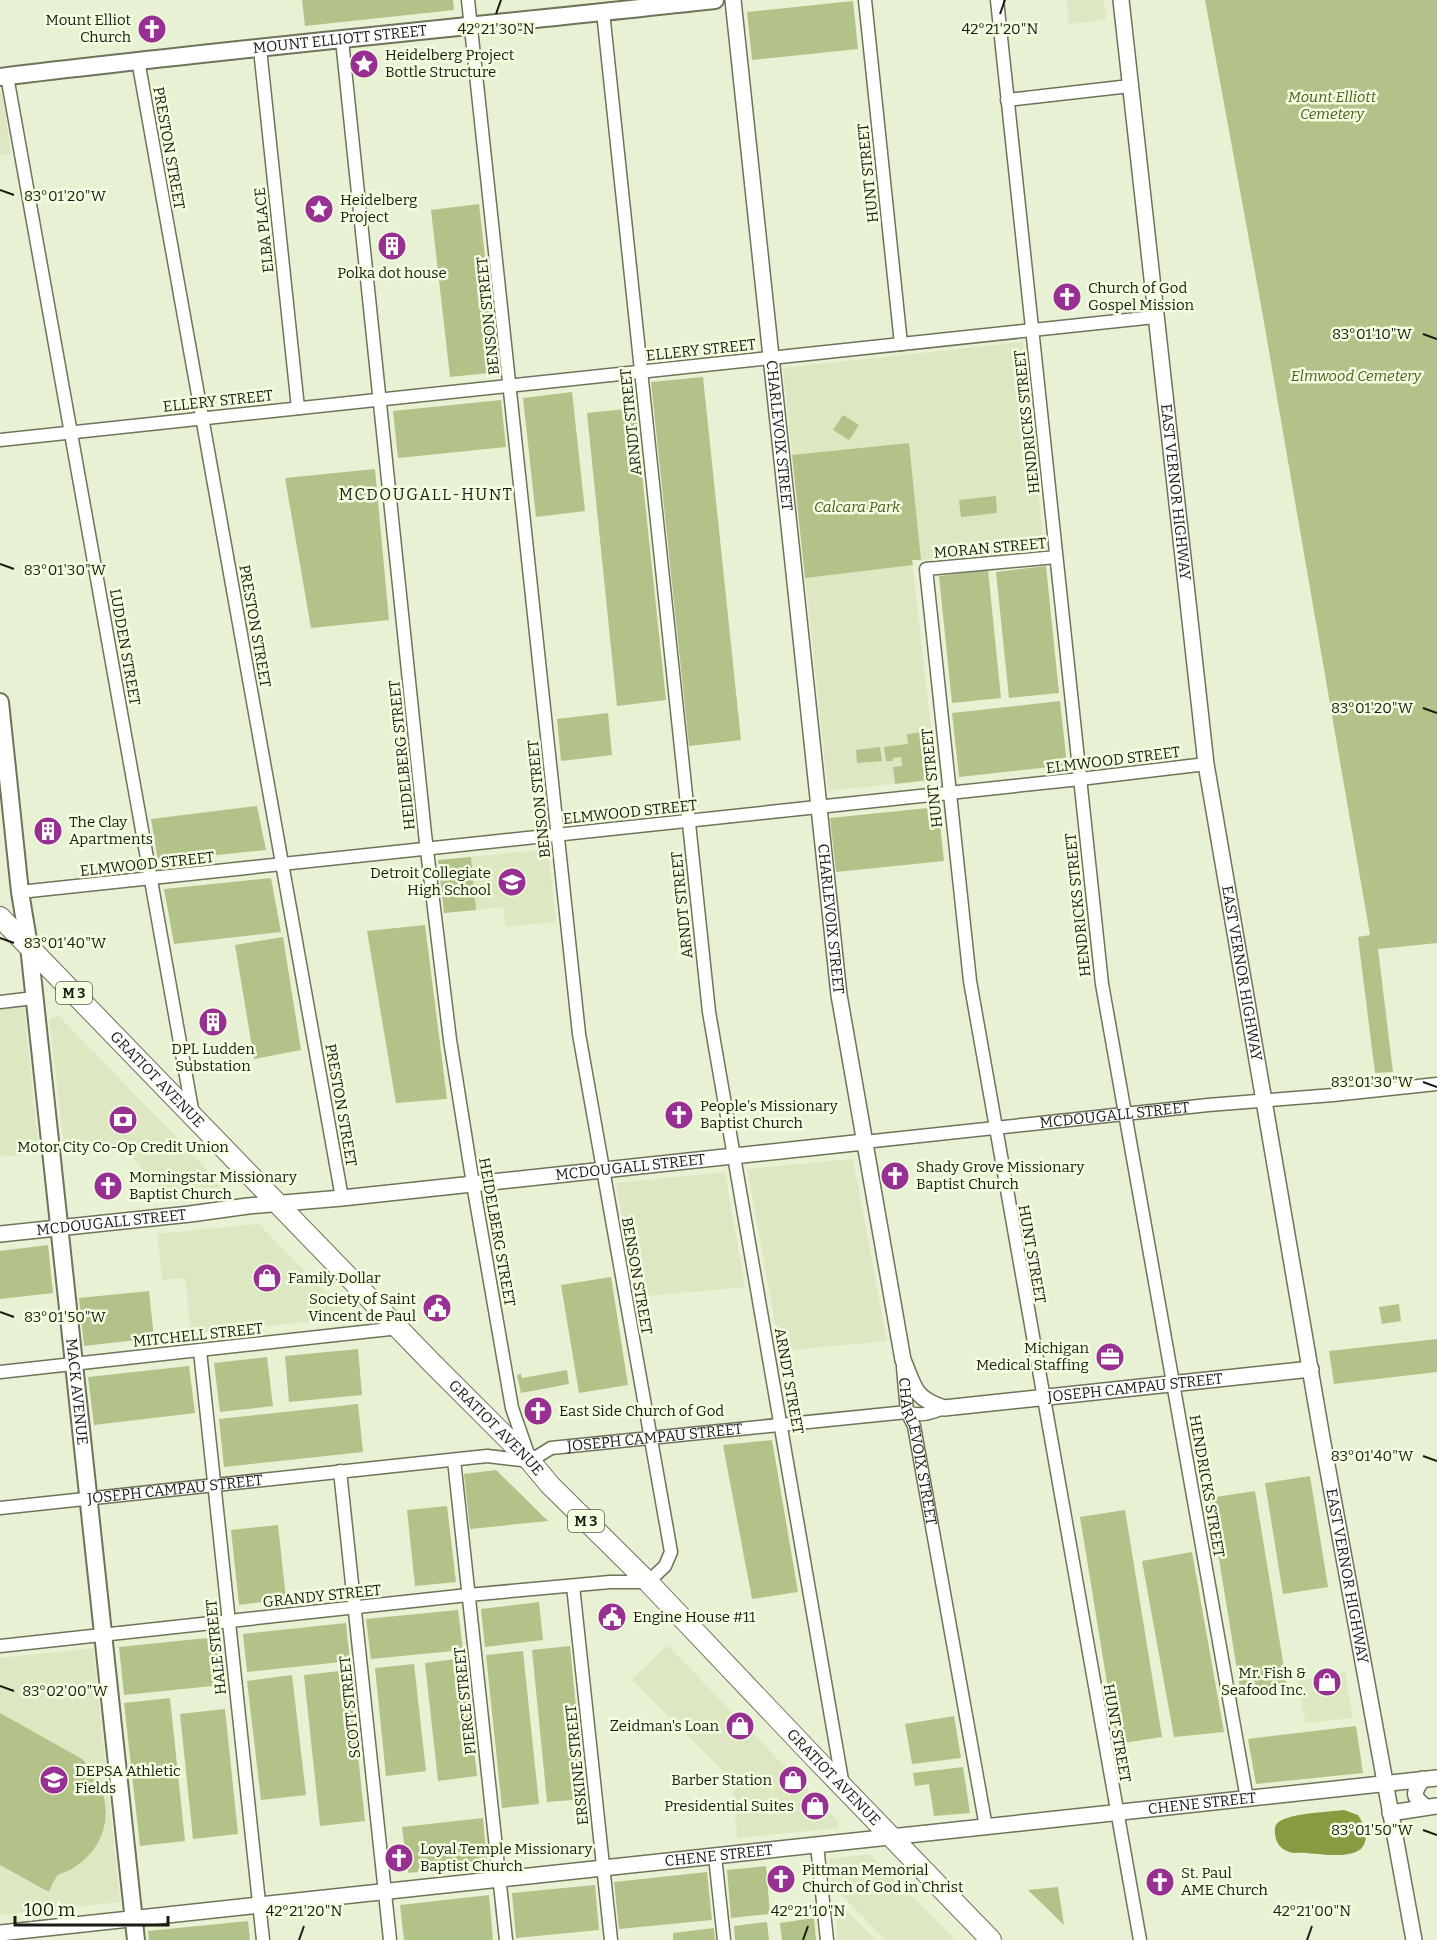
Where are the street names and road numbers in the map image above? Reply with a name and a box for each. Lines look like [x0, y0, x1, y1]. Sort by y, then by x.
street label: MOUNT ELLIOTT STREET [252, 21, 428, 57]
street label: PRESTON STREET [149, 85, 189, 211]
street label: HUNT STREET [854, 122, 882, 224]
street label: ELBA PLACE [251, 186, 277, 274]
street label: BENSON STREET [473, 256, 503, 376]
street label: ELLERY STREET [645, 335, 757, 365]
street label: HENDRICKS STREET [1010, 349, 1044, 495]
street label: CHARLEVOIX STREET [762, 359, 796, 512]
street label: ARNDT STREET [616, 367, 646, 476]
street label: ELLERY STREET [162, 386, 274, 416]
street label: EAST VERNOR HIGHWAY [1157, 403, 1195, 582]
street label: MORAN STREET [933, 534, 1047, 562]
street label: PRESTON STREET [235, 563, 275, 689]
street label: LUDDEN STREET [106, 587, 144, 707]
street label: HEIDELBERG STREET [385, 679, 419, 831]
street label: HUNT STREET [918, 727, 946, 829]
street label: BENSON STREET [524, 739, 554, 859]
street label: ELMWOOD STREET [1045, 743, 1181, 777]
street label: ELMWOOD STREET [562, 796, 698, 828]
street label: HENDRICKS STREET [1061, 832, 1095, 978]
street label: CHARLEVOIX STREET [814, 843, 848, 995]
street label: ELMWOOD STREET [79, 848, 215, 880]
street label: ARNDT STREET [667, 850, 697, 959]
street label: EAST VERNOR HIGHWAY [1218, 884, 1266, 1063]
road number: M 3 [56, 982, 92, 1004]
street label: GRATIOT AVENUE [106, 1027, 208, 1131]
street label: PRESTON STREET [321, 1042, 361, 1168]
street label: MCDOUGALL STREET [1039, 1098, 1191, 1132]
street label: MCDOUGALL STREET [555, 1150, 706, 1184]
street label: HEIDELBERG STREET [475, 1156, 519, 1308]
street label: HUNT STREET [1014, 1203, 1050, 1305]
street label: MCDOUGALL STREET [36, 1205, 187, 1239]
street label: BENSON STREET [618, 1216, 656, 1336]
street label: MITCHELL STREET [132, 1319, 264, 1351]
street label: ARNDT STREET [771, 1326, 807, 1436]
street label: MACK AVENUE [62, 1337, 92, 1446]
street label: JOSEPH CAMPAU STREET [1046, 1369, 1224, 1406]
street label: GRATIOT AVENUE [445, 1376, 547, 1479]
street label: CHARLEVOIX STREET [895, 1377, 941, 1527]
street label: HENDRICKS STREET [1186, 1413, 1228, 1559]
street label: JOSEPH CAMPAU STREET [565, 1420, 744, 1455]
street label: JOSEPH CAMPAU STREET [85, 1471, 264, 1508]
street label: EAST VERNOR HIGHWAY [1322, 1487, 1372, 1665]
road number: M 3 [568, 1510, 604, 1532]
street label: GRANDY STREET [262, 1581, 382, 1611]
street label: HALE STREET [202, 1598, 230, 1696]
street label: PIERCE STREET [450, 1646, 480, 1756]
street label: SCOTT STREET [336, 1655, 364, 1759]
street label: HUNT STREET [1099, 1682, 1135, 1784]
street label: ERSKINE STREET [562, 1704, 592, 1826]
street label: GRATIOT AVENUE [783, 1725, 884, 1829]
street label: CHENE STREET [1147, 1789, 1257, 1818]
street label: CHENE STREET [664, 1841, 774, 1870]

